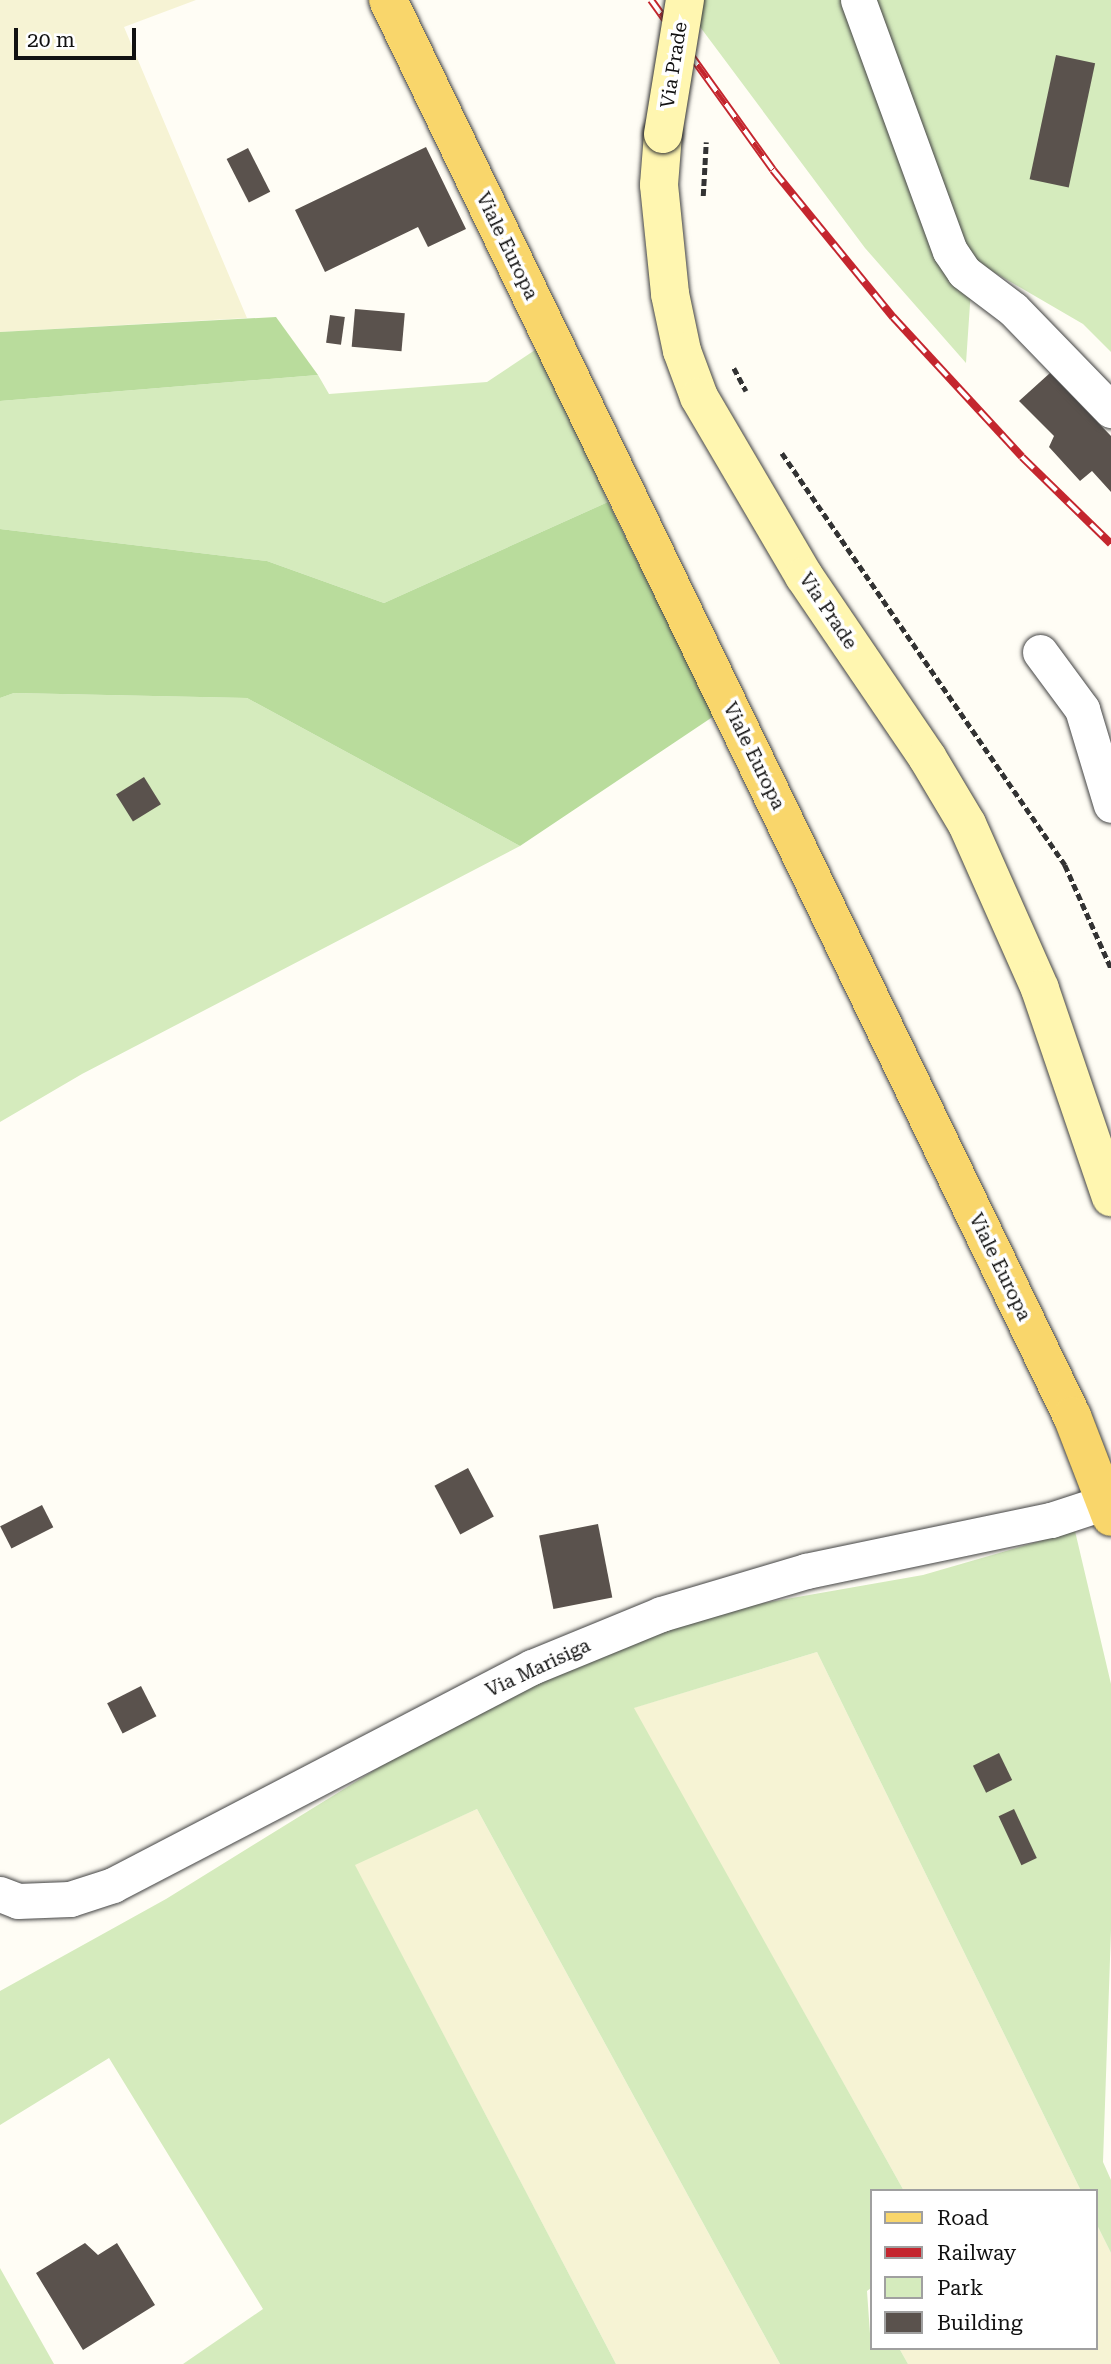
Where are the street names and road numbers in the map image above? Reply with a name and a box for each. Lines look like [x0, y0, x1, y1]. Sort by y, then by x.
street label: Via Prade [656, 20, 692, 110]
street label: Viale Europa [471, 189, 543, 303]
street label: Via Prade [794, 569, 862, 653]
street label: Viale Europa [718, 699, 790, 813]
street label: Viale Europa [964, 1210, 1036, 1324]
street label: Via Marisiga [482, 1634, 594, 1702]

